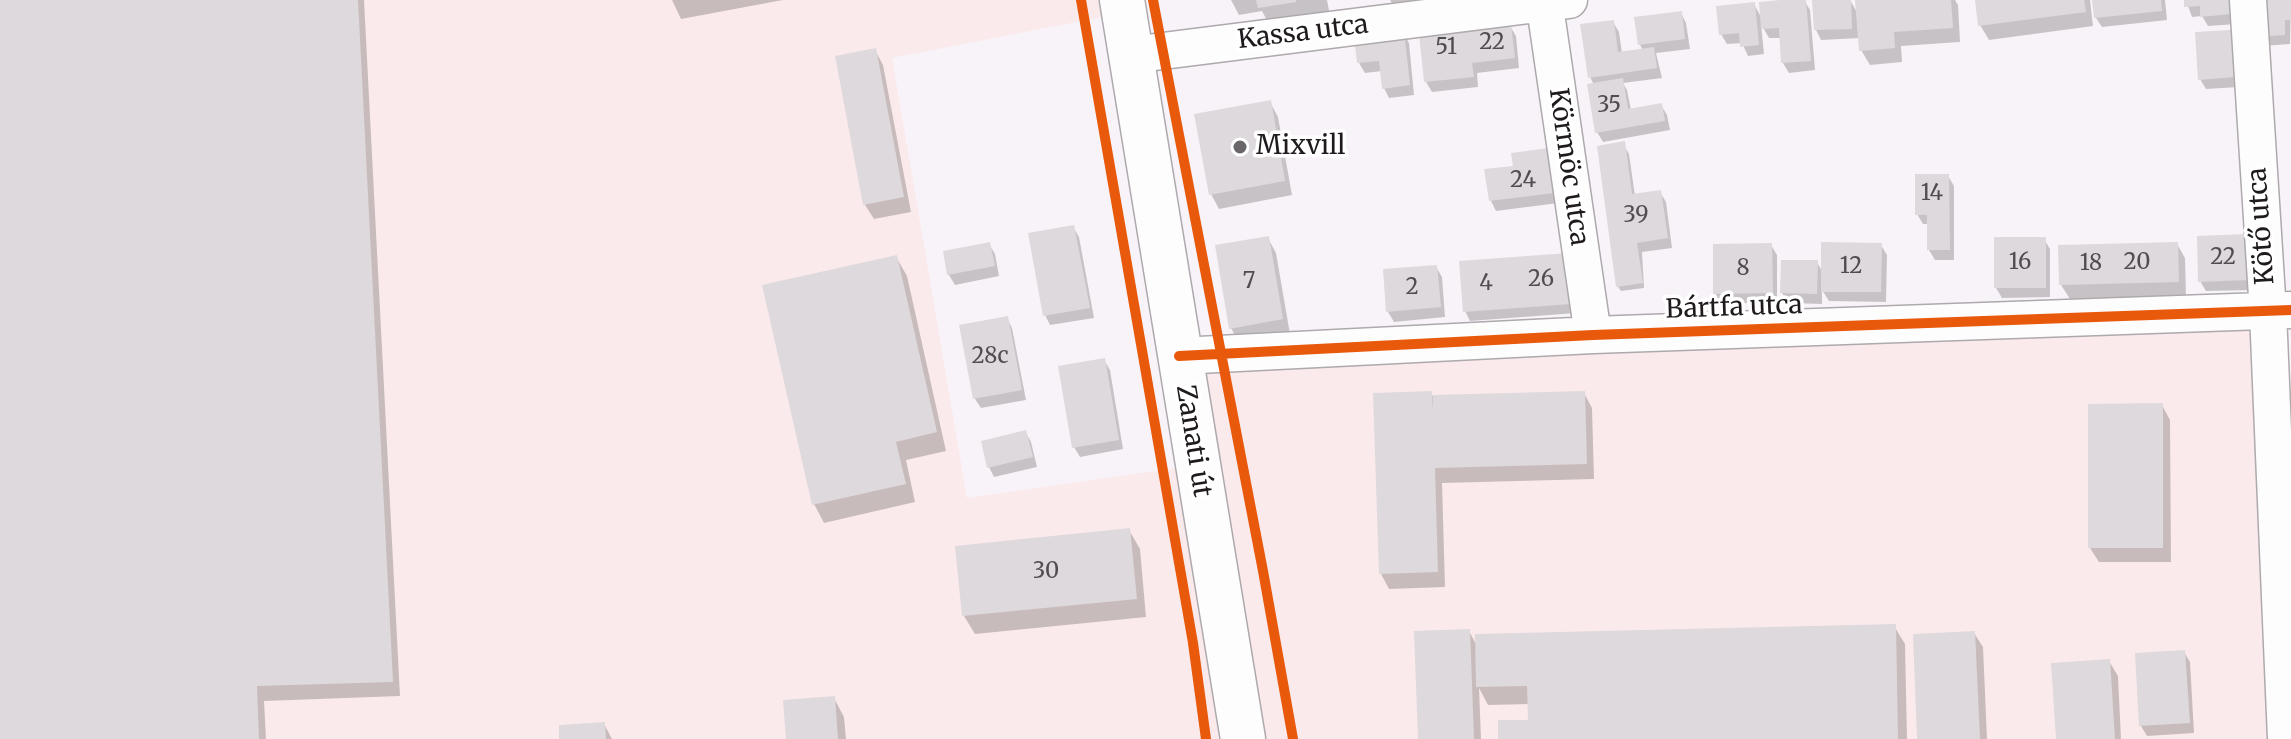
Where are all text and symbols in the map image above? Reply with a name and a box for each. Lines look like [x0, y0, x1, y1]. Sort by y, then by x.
street label: Kassa utca [1236, 10, 1370, 56]
house number: 22 [1479, 30, 1505, 56]
house number: 51 [1435, 35, 1457, 61]
street label: Körmöc utca [1542, 86, 1594, 248]
house number: 35 [1597, 93, 1621, 119]
place label: Mixvill [1256, 131, 1345, 163]
marker: Mixvill [1231, 138, 1249, 156]
street label: Kötő utca [2242, 167, 2282, 285]
house number: 24 [1510, 168, 1536, 194]
house number: 14 [1921, 181, 1943, 207]
house number: 39 [1623, 203, 1649, 229]
house number: 22 [2210, 245, 2236, 271]
house number: 16 [2009, 250, 2031, 276]
house number: 20 [2124, 250, 2150, 276]
house number: 18 [2080, 251, 2102, 277]
house number: 12 [1840, 254, 1862, 280]
house number: 8 [1736, 256, 1750, 282]
house number: 26 [1528, 267, 1554, 293]
house number: 7 [1243, 269, 1255, 295]
house number: 4 [1479, 271, 1493, 297]
house number: 2 [1405, 275, 1419, 301]
street label: Bártfa utca [1665, 290, 1803, 326]
house number: 28c [971, 344, 1009, 370]
street label: Zanati út [1169, 383, 1217, 499]
house number: 30 [1033, 559, 1059, 585]

